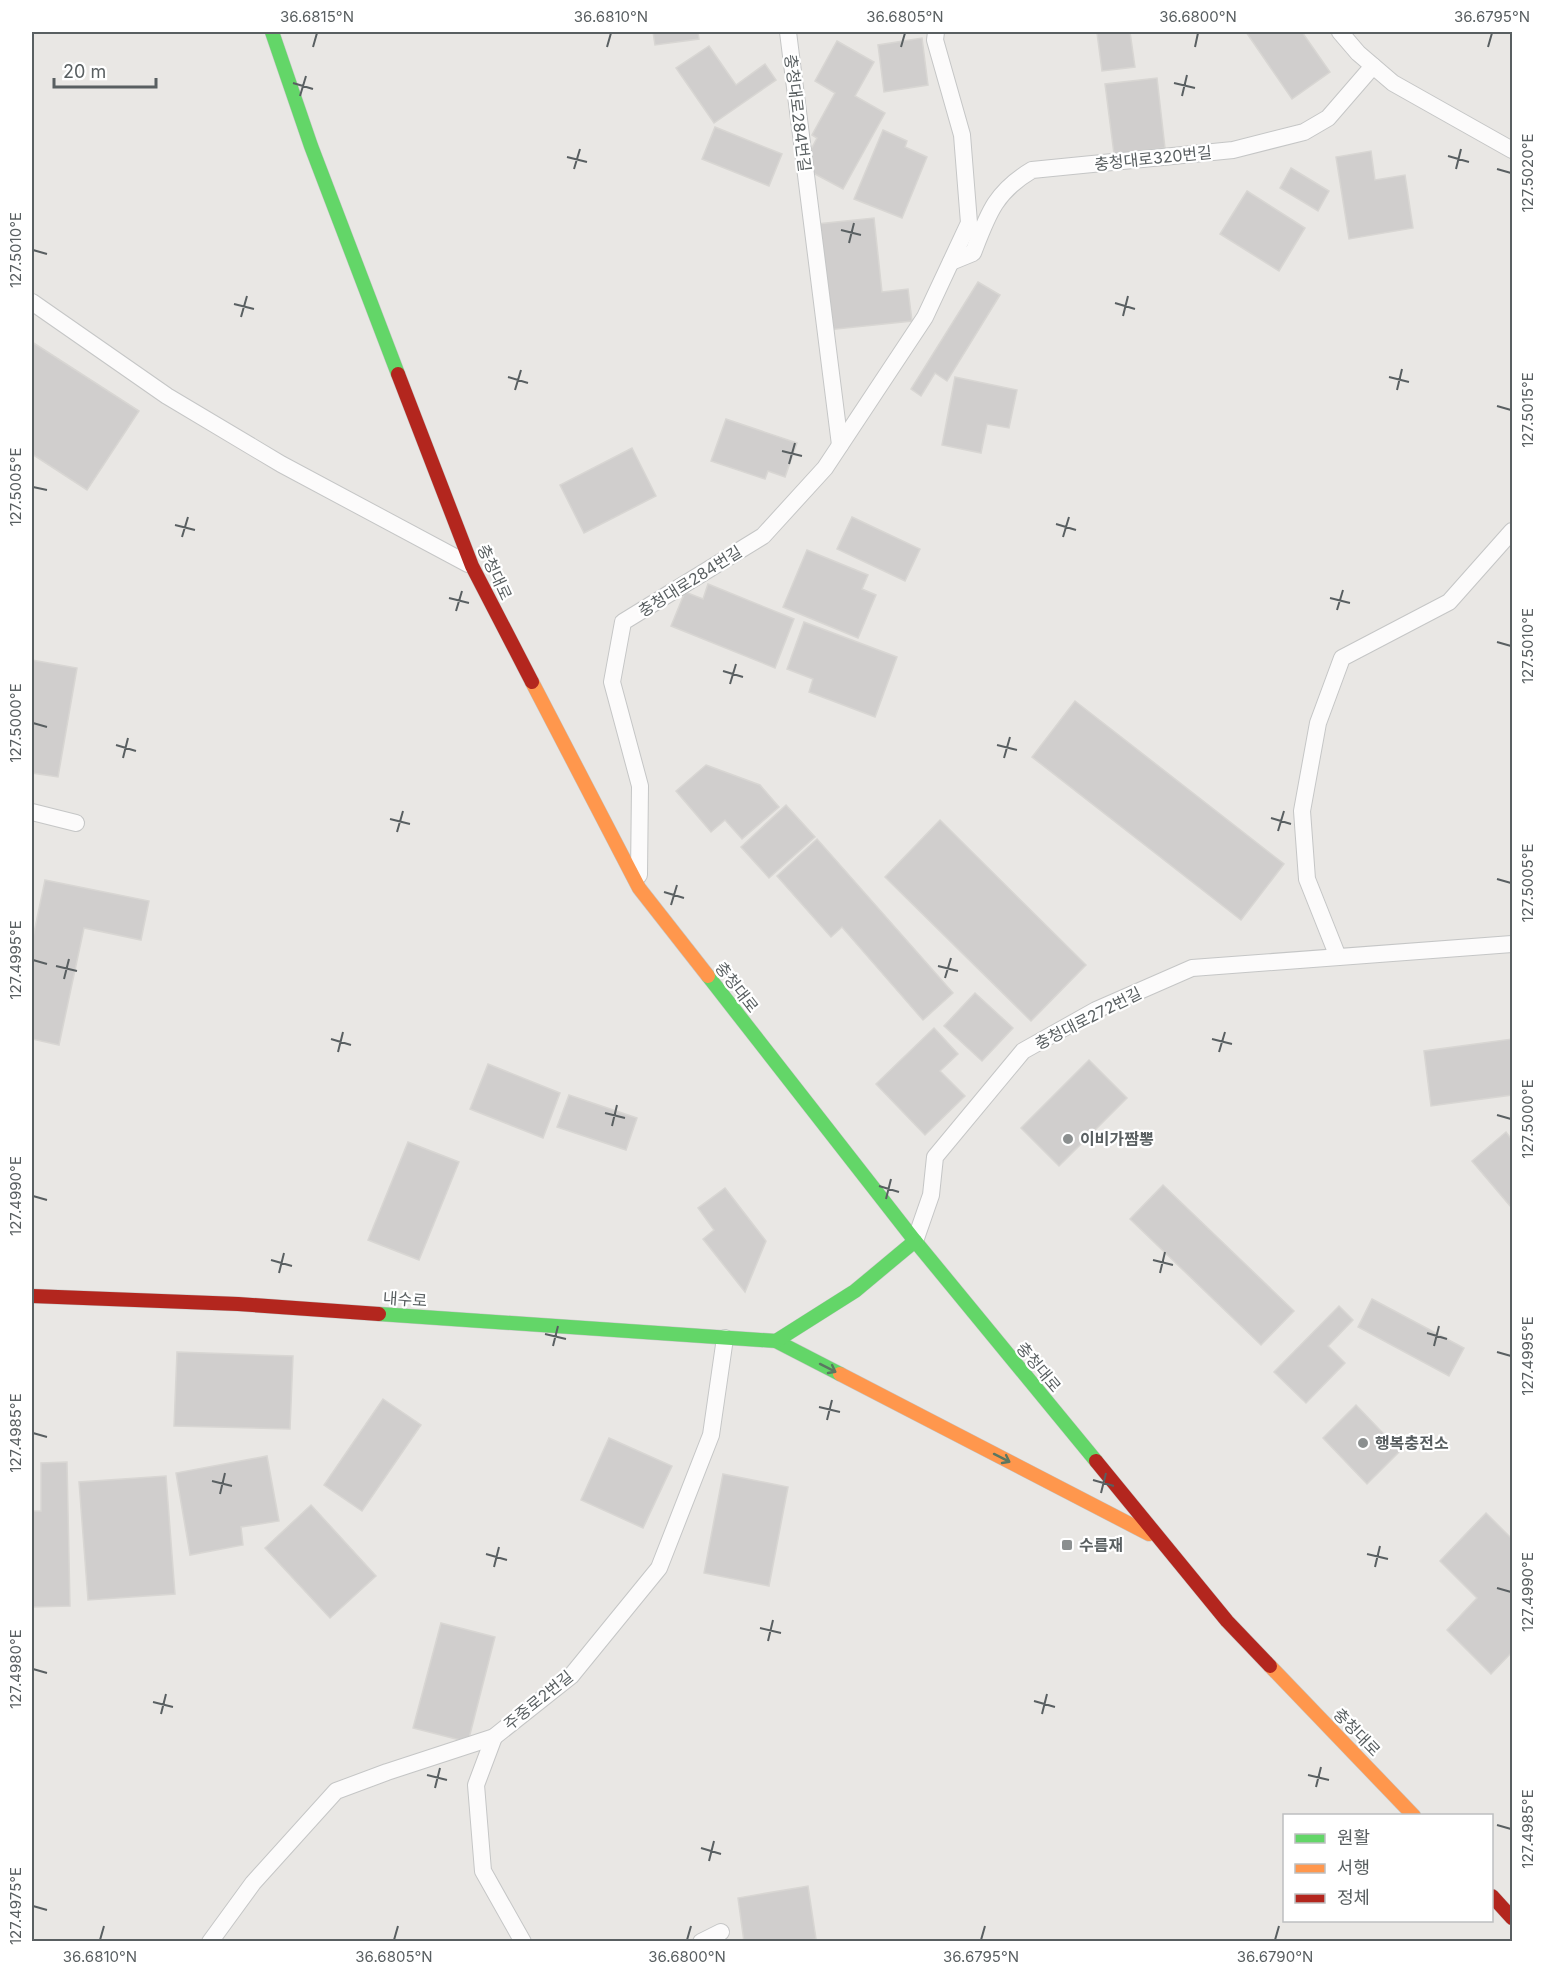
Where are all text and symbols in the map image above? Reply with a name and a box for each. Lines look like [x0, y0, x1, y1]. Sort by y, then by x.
text: 36.6815°N [280, 7, 354, 26]
text: 36.6810°N [574, 7, 648, 26]
text: 36.6805°N [866, 7, 944, 26]
text: 36.6800°N [1159, 7, 1237, 26]
text: 36.6795°N [1454, 7, 1530, 26]
scale bar [54, 51, 156, 89]
street label: 충청대로284번길 [781, 53, 815, 173]
text: 20 m [63, 61, 106, 82]
text: 127.5020°E [1518, 133, 1537, 213]
street label: 충청대로320번길 [1093, 142, 1213, 174]
text: 127.5010°E [6, 212, 25, 288]
text: 127.5015°E [1518, 372, 1537, 448]
text: 127.5005°E [6, 448, 25, 526]
street label: 충청대로 [473, 541, 517, 603]
street label: 충청대로284번길 [635, 541, 745, 621]
text: 127.5010°E [1518, 608, 1537, 684]
text: 127.5000°E [6, 683, 25, 763]
text: 127.5005°E [1518, 844, 1537, 922]
text: 127.4995°E [6, 920, 25, 1000]
street label: 충청대로 [711, 958, 763, 1017]
street label: 충청대로272번길 [1031, 983, 1145, 1053]
text: 127.5000°E [1518, 1079, 1537, 1159]
place label: 이비가짬뽕 [1080, 1129, 1154, 1149]
marker: 이비가짬뽕 [1061, 1132, 1075, 1146]
text: 127.4990°E [6, 1156, 25, 1236]
street label: 내수로 [382, 1287, 428, 1311]
text: 127.4995°E [1518, 1316, 1537, 1396]
street label: 충청대로 [1012, 1338, 1066, 1396]
one-way arrow [819, 1363, 837, 1374]
text: 127.4985°E [6, 1393, 25, 1473]
place label: 행복충전소 [1375, 1433, 1449, 1453]
marker: 행복충전소 [1356, 1436, 1370, 1450]
one-way arrow [992, 1452, 1010, 1464]
place label: 수름재 [1079, 1535, 1123, 1555]
marker: 수름재 [1060, 1538, 1074, 1552]
text: 127.4990°E [1518, 1552, 1537, 1632]
text: 127.4980°E [6, 1629, 25, 1709]
street label: 주중로2번길 [499, 1666, 577, 1734]
street label: 충청대로 [1329, 1704, 1385, 1760]
text: 127.4985°E [1518, 1789, 1537, 1869]
legend [1283, 1814, 1493, 1922]
text: 원활 [1337, 1827, 1370, 1848]
text: 서행 [1337, 1857, 1370, 1878]
text: 127.4975°E [6, 1867, 25, 1945]
text: 정체 [1337, 1887, 1370, 1908]
text: 36.6810°N [63, 1947, 137, 1966]
text: 36.6805°N [355, 1947, 433, 1966]
text: 36.6800°N [648, 1947, 726, 1966]
text: 36.6795°N [943, 1947, 1019, 1966]
text: 36.6790°N [1237, 1947, 1313, 1966]

